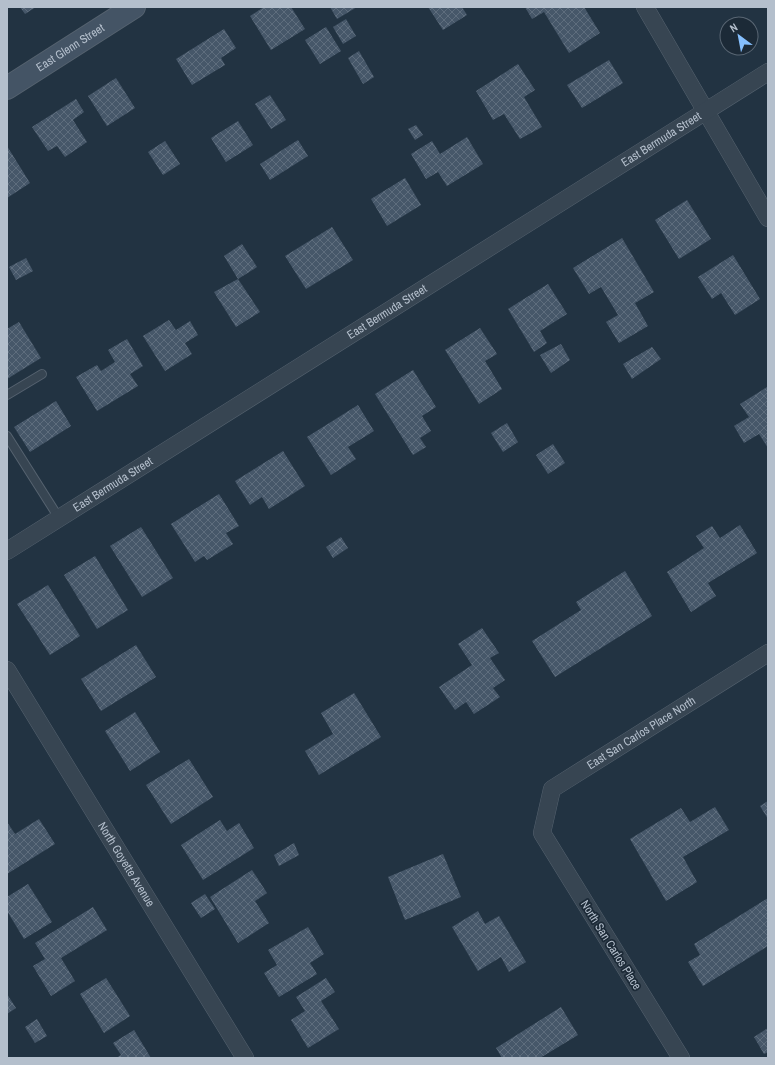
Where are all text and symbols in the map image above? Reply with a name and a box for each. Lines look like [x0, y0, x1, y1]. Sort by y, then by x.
north arrow [719, 16, 759, 56]
street label: East Glenn Street [33, 20, 108, 75]
text: N [727, 20, 740, 35]
street label: East Bermuda Street [618, 108, 704, 170]
street label: East Bermuda Street [344, 281, 430, 343]
street label: East Bermuda Street [70, 453, 156, 516]
street label: East San Carlos Place North [584, 693, 699, 773]
street label: North Goyette Avenue [94, 819, 158, 910]
street label: North San Carlos Place [577, 897, 645, 993]

